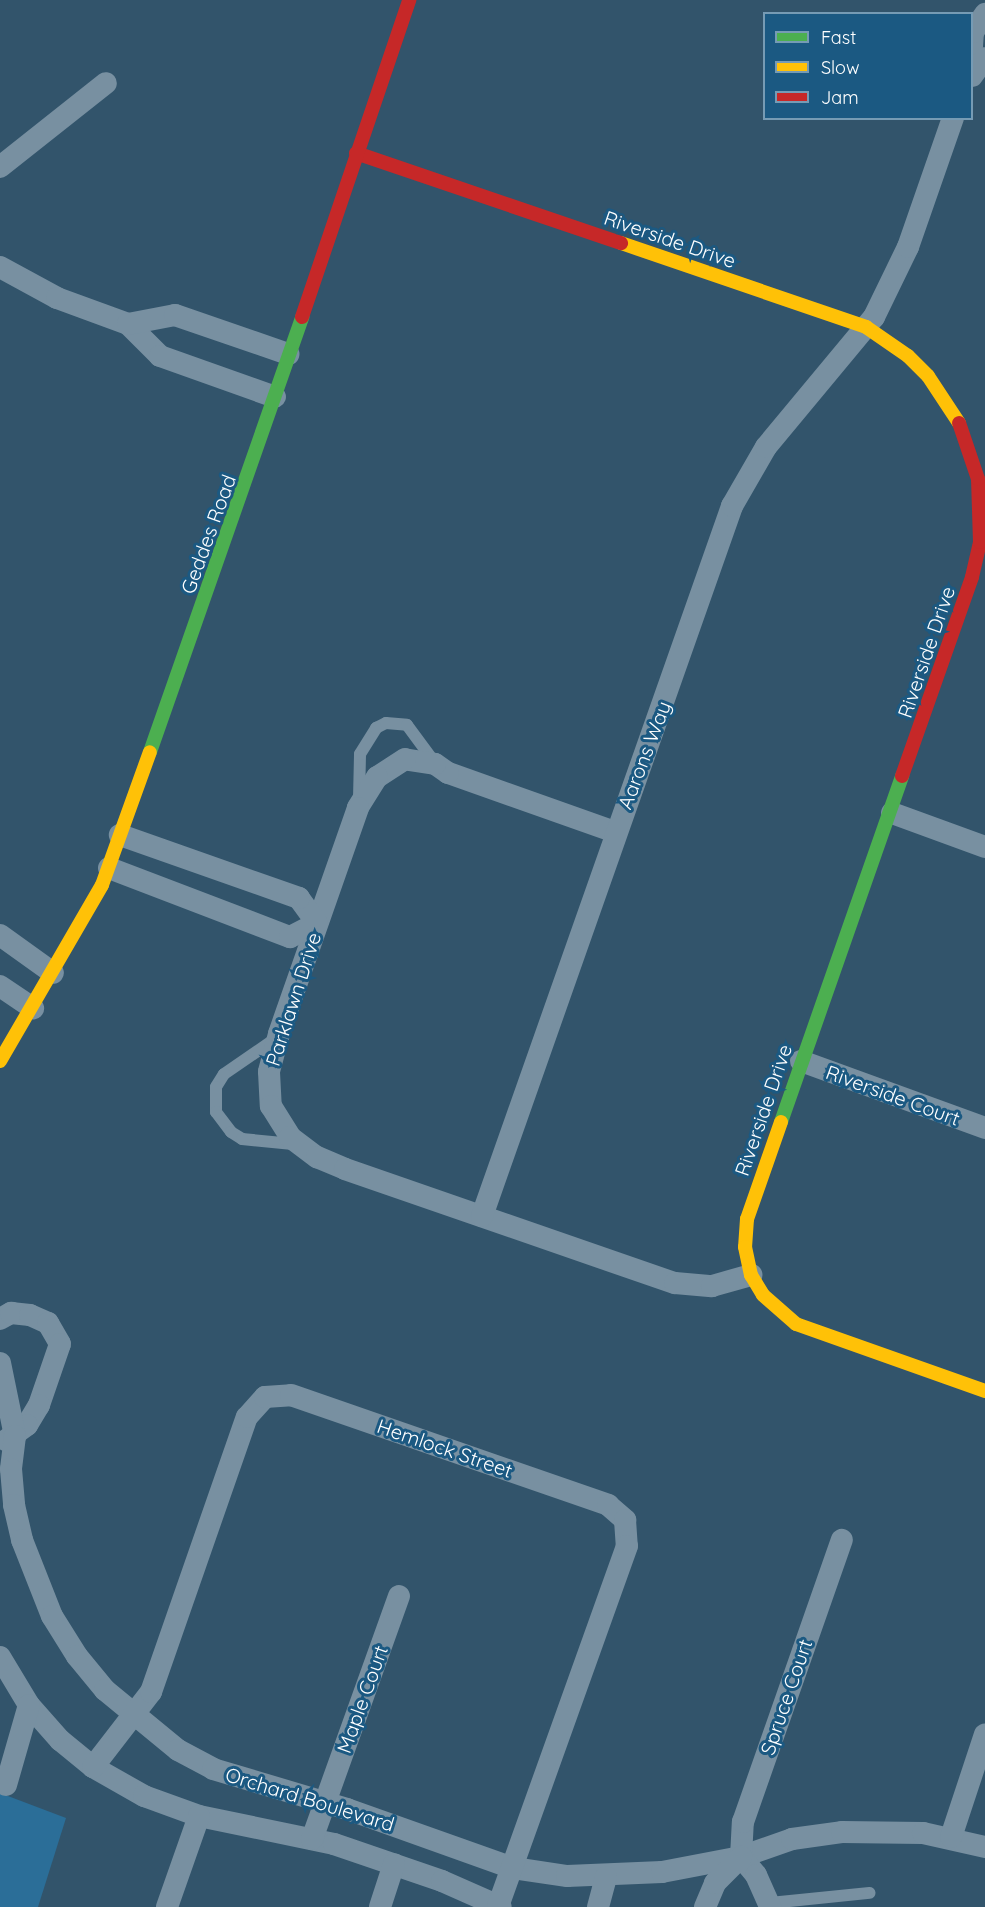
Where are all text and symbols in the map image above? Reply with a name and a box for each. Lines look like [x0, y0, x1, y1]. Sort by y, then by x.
legend [763, 12, 973, 120]
text: Fast [821, 26, 856, 49]
text: Slow [821, 56, 859, 79]
text: Jam [821, 86, 859, 109]
street label: Riverside Drive [601, 205, 739, 273]
street label: Geddes Road [175, 471, 241, 597]
street label: Riverside Drive [892, 583, 960, 721]
street label: Aarons Way [612, 698, 676, 812]
street label: Parklawn Drive [260, 929, 326, 1069]
street label: Riverside Drive [729, 1041, 797, 1179]
street label: Riverside Court [823, 1060, 963, 1130]
street label: Hemlock Street [374, 1414, 516, 1482]
street label: Spruce Court [755, 1636, 817, 1758]
street label: Maple Court [331, 1642, 393, 1756]
street label: Orchard Boulevard [223, 1762, 397, 1836]

